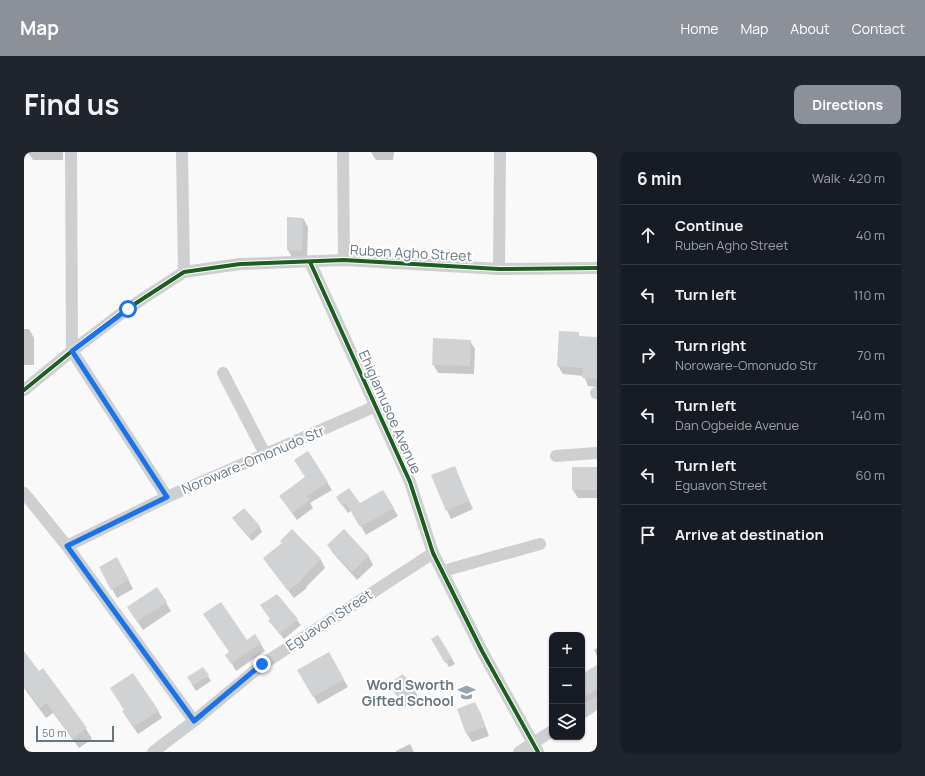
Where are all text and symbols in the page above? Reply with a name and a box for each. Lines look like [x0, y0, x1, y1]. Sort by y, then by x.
text: Map [20, 15, 59, 41]
text: Home [681, 19, 718, 38]
text: Map [740, 19, 768, 38]
text: About [790, 19, 830, 38]
text: Contact [852, 19, 905, 38]
text: Find us [24, 85, 119, 123]
button: Directions [794, 85, 901, 124]
text: 6 min [637, 167, 682, 190]
text: Walk · 420 m [812, 169, 885, 187]
text: Continue [675, 215, 743, 236]
icon: ahead [637, 224, 659, 246]
text: 40 m [856, 226, 885, 244]
text: Ruben Agho Street [675, 236, 788, 254]
street label: Ruben Agho Street [350, 240, 473, 265]
icon: left [637, 284, 659, 306]
text: Turn left [675, 284, 737, 305]
text: 110 m [853, 286, 885, 304]
route start [119, 300, 137, 318]
text: Turn right [675, 335, 746, 356]
icon: right [637, 344, 659, 366]
text: 70 m [857, 346, 885, 364]
street label: Ehigiamusoe Avenue [355, 347, 426, 477]
text: Noroware-Omonudo Str [675, 356, 817, 374]
text: Turn left [675, 395, 737, 416]
icon: left [637, 404, 659, 426]
text: 140 m [851, 406, 885, 424]
text: Dan Ogbeide Avenue [675, 416, 799, 434]
street label: Noroware-Omonudo Str [179, 421, 327, 498]
text: Turn left [675, 455, 737, 476]
icon: left [637, 464, 659, 486]
text: 60 m [855, 466, 885, 484]
text: Eguavon Street [675, 476, 767, 494]
icon: arrive [637, 524, 659, 546]
text: Arrive at destination [675, 524, 824, 545]
street label: Eguavon Street [282, 584, 376, 655]
map controls [549, 632, 585, 740]
button: + [549, 632, 585, 668]
route end [253, 655, 271, 673]
button: − [549, 668, 585, 704]
place label: Word Sworth Gifted School [362, 675, 454, 710]
school or university icon: Word Sworth Gifted School [457, 683, 477, 703]
button: layers [549, 704, 585, 740]
scale bar [36, 724, 114, 743]
text: 50 m [42, 725, 67, 740]

